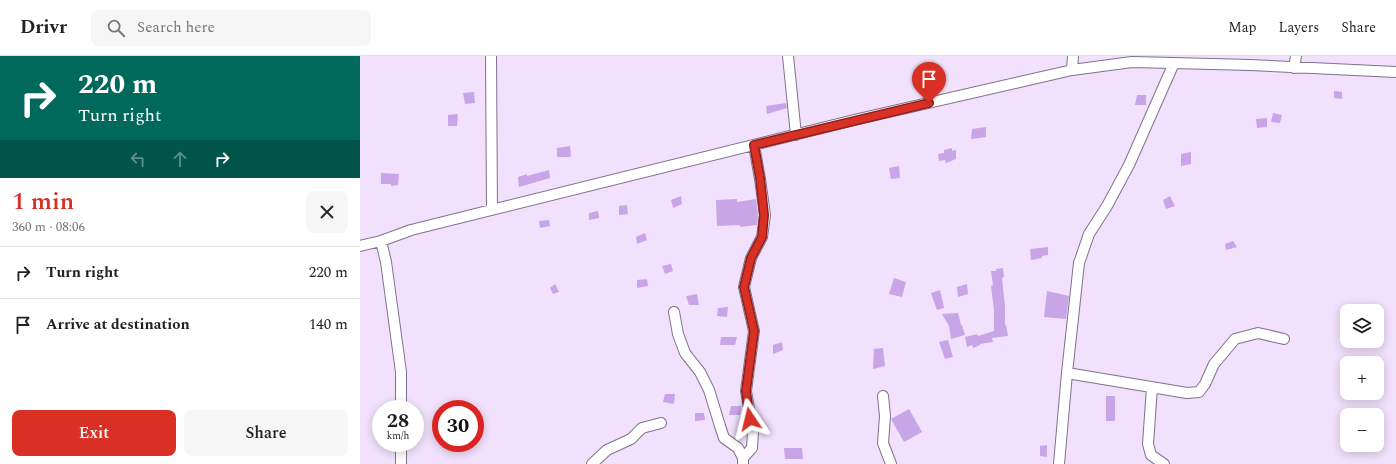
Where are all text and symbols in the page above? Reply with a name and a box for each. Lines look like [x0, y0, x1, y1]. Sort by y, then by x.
search box [91, 10, 371, 46]
text: Drivr [20, 13, 67, 42]
text: Search here [137, 16, 215, 39]
icon: search [105, 17, 127, 39]
text: Map [1228, 17, 1257, 38]
text: Layers [1279, 17, 1319, 38]
text: Share [1341, 17, 1376, 38]
pin [912, 62, 946, 103]
text: 220 m [78, 63, 157, 106]
icon: arrive [918, 68, 940, 90]
icon: right [12, 72, 64, 124]
text: Turn right [78, 102, 161, 129]
icon: left [127, 148, 149, 170]
icon: ahead [169, 148, 191, 170]
icon: right [211, 148, 233, 170]
text: 1 min [12, 184, 74, 220]
button: close [306, 191, 348, 233]
text: 360 m · 08:06 [12, 217, 85, 237]
text: Turn right [46, 261, 119, 284]
text: 220 m [309, 261, 348, 284]
icon: right [12, 262, 34, 284]
map controls [1340, 304, 1384, 452]
button: layers [1340, 304, 1384, 348]
text: Arrive at destination [46, 313, 190, 336]
text: 140 m [309, 313, 348, 336]
icon: arrive [12, 314, 34, 336]
button: + [1340, 356, 1384, 400]
position arrow [729, 398, 771, 440]
speed limit sign: 30 [432, 400, 484, 452]
text: 28 [387, 406, 409, 436]
button: − [1340, 408, 1384, 452]
button: Exit [12, 410, 176, 456]
button: Share [184, 410, 348, 456]
text: km/h [387, 428, 409, 444]

